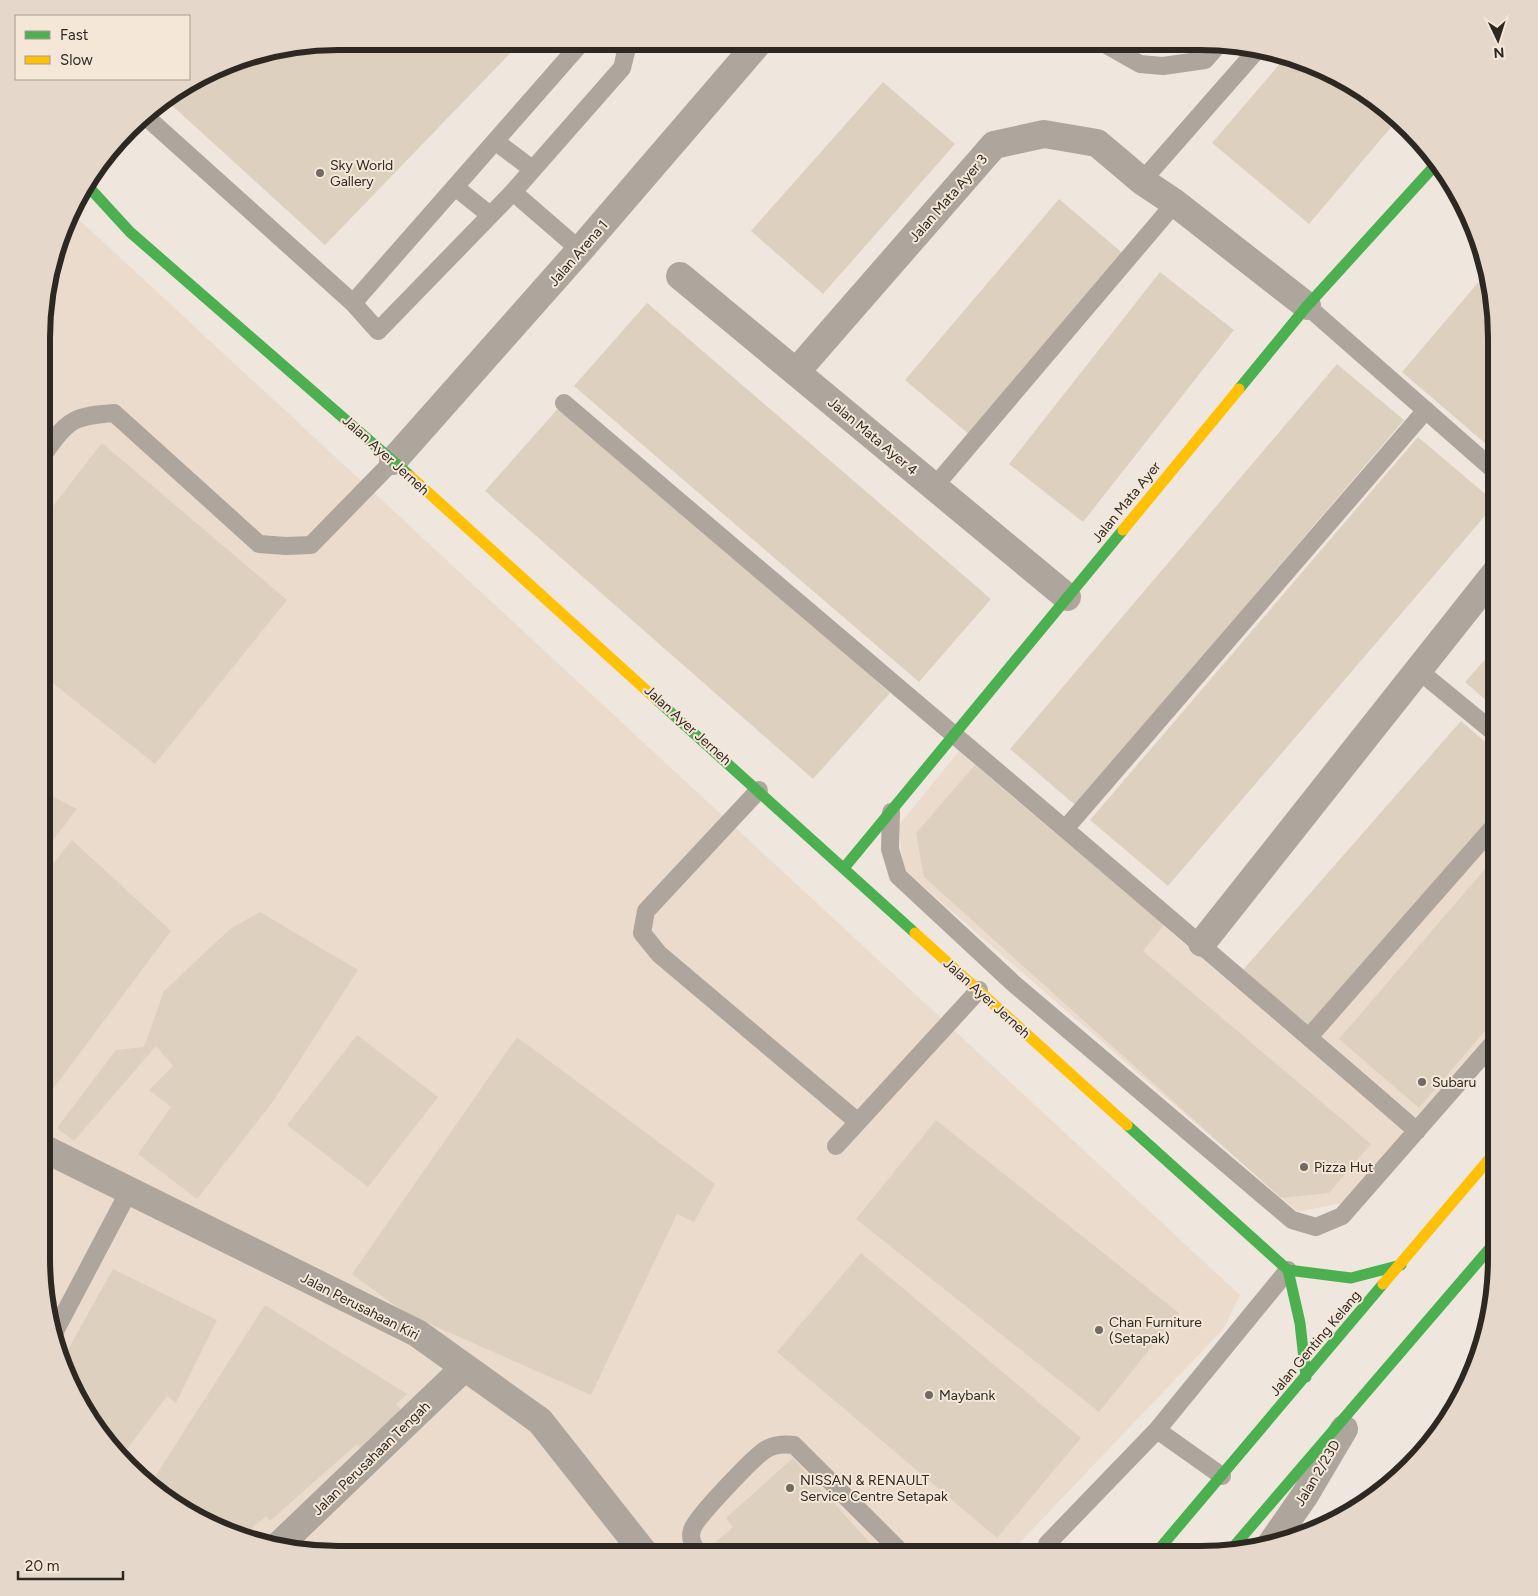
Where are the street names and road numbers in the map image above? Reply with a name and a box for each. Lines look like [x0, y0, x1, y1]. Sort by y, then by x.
street label: Jalan Mata Ayer 3 [906, 151, 991, 246]
street label: Jalan Arena 1 [545, 217, 612, 290]
street label: Jalan Mata Ayer 4 [824, 394, 921, 479]
street label: Jalan Ayer Jerneh [339, 412, 433, 499]
street label: Jalan Mata Ayer [1088, 458, 1164, 546]
street label: Jalan Ayer Jerneh [641, 682, 735, 769]
street label: Jalan Ayer Jerneh [940, 955, 1034, 1042]
street label: Jalan Perusahaan Kiri [298, 1269, 422, 1344]
street label: Jalan Genting Kelang [1266, 1287, 1364, 1399]
street label: Jalan Perusahaan Tengah [309, 1398, 434, 1519]
street label: Jalan 2/23D [1291, 1437, 1344, 1509]

